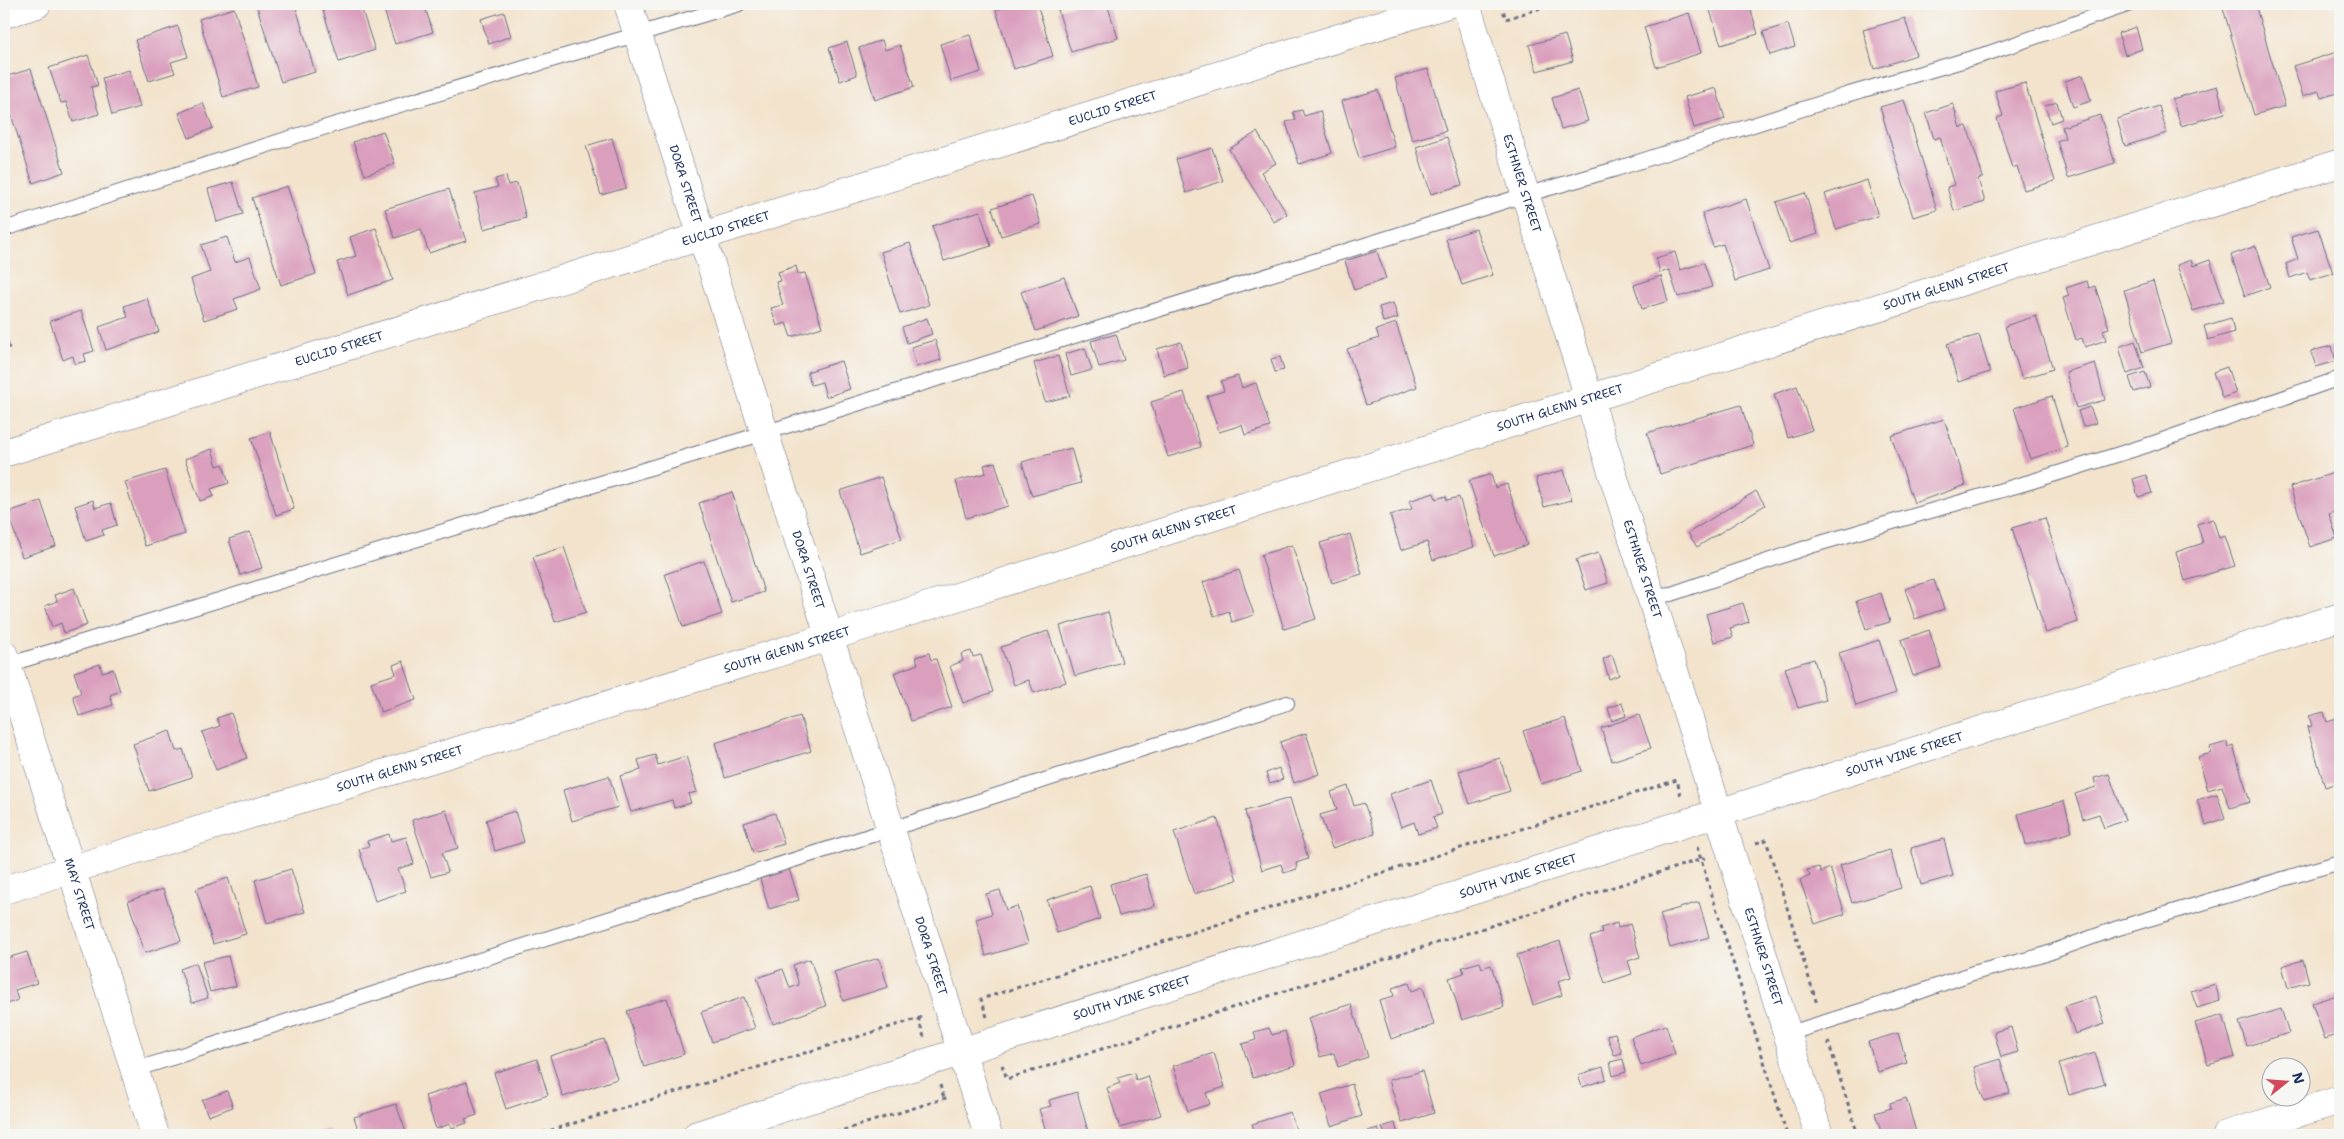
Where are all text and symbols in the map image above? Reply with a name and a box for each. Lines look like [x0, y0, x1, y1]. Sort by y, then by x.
street label: EUCLID STREET [1066, 87, 1159, 130]
street label: ESTHNER STREET [1499, 132, 1545, 235]
street label: DORA STREET [665, 143, 705, 226]
street label: EUCLID STREET [680, 207, 773, 250]
street label: SOUTH GLENN STREET [1881, 259, 2012, 314]
street label: EUCLID STREET [293, 327, 386, 370]
street label: SOUTH GLENN STREET [1495, 380, 1626, 435]
street label: SOUTH GLENN STREET [1108, 501, 1239, 556]
street label: ESTHNER STREET [1619, 518, 1665, 621]
street label: DORA STREET [788, 529, 828, 612]
street label: SOUTH GLENN STREET [722, 623, 853, 677]
street label: SOUTH VINE STREET [1844, 728, 1966, 780]
street label: SOUTH GLENN STREET [334, 741, 466, 796]
street label: SOUTH VINE STREET [1457, 850, 1579, 902]
street label: MAY STREET [60, 856, 98, 933]
street label: ESTHNER STREET [1740, 905, 1786, 1009]
street label: DORA STREET [911, 915, 951, 998]
street label: SOUTH VINE STREET [1071, 972, 1193, 1024]
north arrow [2262, 1056, 2312, 1106]
text: N [2288, 1070, 2309, 1086]

